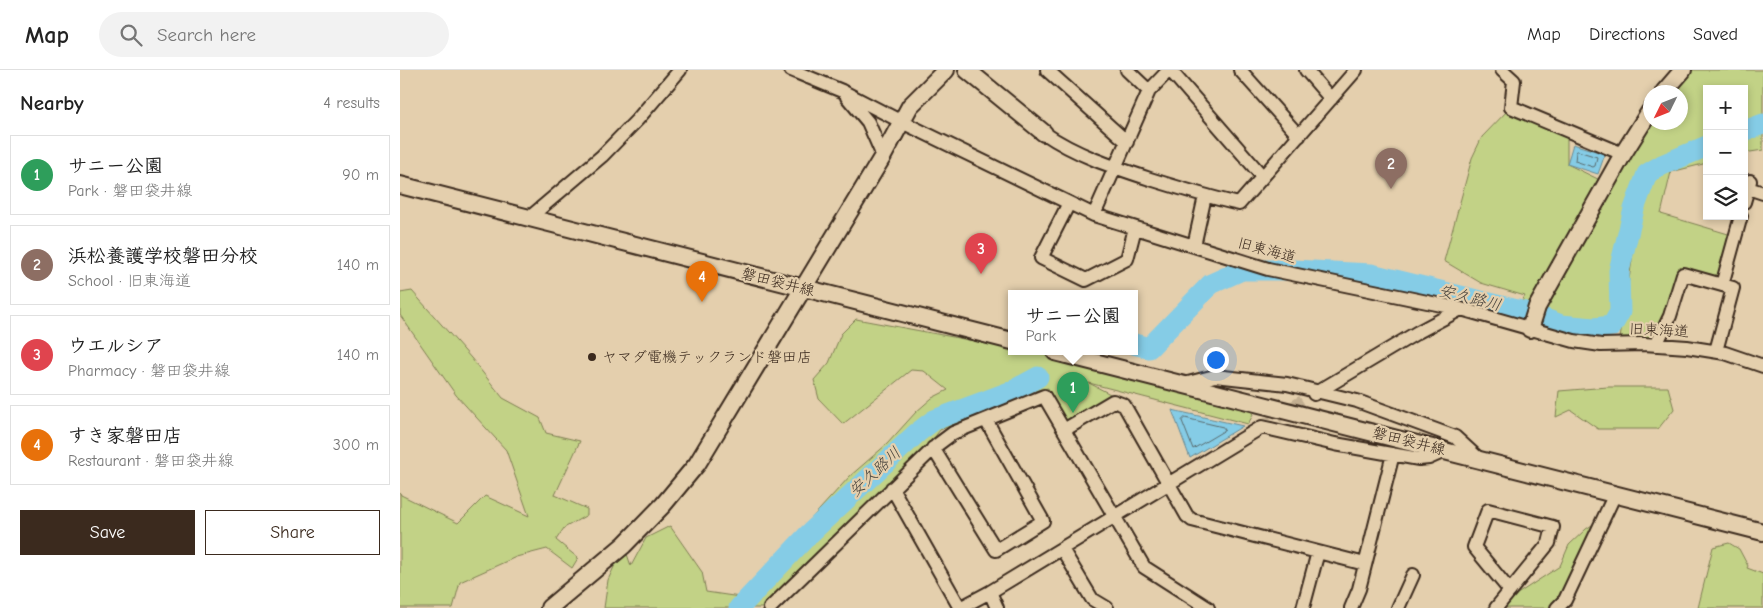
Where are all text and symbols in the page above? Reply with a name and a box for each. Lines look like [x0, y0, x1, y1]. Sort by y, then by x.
search box [99, 12, 449, 57]
text: Map [25, 21, 69, 49]
icon: search [117, 21, 145, 49]
text: Search here [157, 24, 256, 46]
text: Map [1527, 24, 1561, 45]
text: Directions [1589, 24, 1665, 45]
text: Saved [1693, 24, 1738, 45]
north arrow [1643, 85, 1688, 130]
map controls [1703, 85, 1748, 220]
button: + [1703, 85, 1748, 130]
text: Nearby [20, 91, 84, 115]
text: 4 results [323, 94, 380, 112]
button: − [1703, 130, 1748, 175]
pin: 2 [1375, 148, 1407, 189]
text: サニー公園 [68, 155, 163, 177]
text: 1 [34, 166, 40, 184]
text: 90 m [342, 166, 379, 184]
button: layers [1703, 175, 1748, 220]
text: Park · 磐田袋井線 [68, 182, 192, 200]
pin: 3 [965, 233, 997, 274]
street label: 旧東海道 [1236, 234, 1298, 266]
text: 浜松養護学校磐田分校 [68, 245, 258, 267]
text: 2 [33, 256, 41, 274]
text: 140 m [337, 256, 379, 274]
pin: 4 [686, 261, 718, 302]
street label: 磐田袋井線 [739, 264, 817, 300]
text: School · 旧東海道 [68, 272, 191, 290]
water label: 安久路川 [1437, 282, 1503, 314]
popup [1008, 290, 1138, 355]
text: サニー公園 [1025, 305, 1121, 327]
street label: 旧東海道 [1629, 319, 1689, 341]
text: Park [1025, 327, 1056, 345]
text: ウエルシア [68, 335, 163, 357]
text: 3 [33, 346, 41, 364]
text: 140 m [337, 346, 379, 364]
your location [1203, 347, 1229, 373]
place label: ヤマダ電機テックランド磐田店 [602, 348, 812, 366]
marker: ヤマダ電機テックランド磐田店 [586, 351, 598, 363]
text: Pharmacy · 磐田袋井線 [68, 362, 230, 380]
pin: 1 [1057, 372, 1089, 413]
street label: 磐田袋井線 [1370, 423, 1448, 459]
text: すき家磐田店 [68, 425, 182, 447]
text: 4 [33, 436, 41, 454]
text: 300 m [333, 436, 379, 454]
water label: 安久路川 [845, 444, 905, 500]
text: Restaurant · 磐田袋井線 [68, 452, 234, 470]
button: Save [20, 510, 195, 555]
button: Share [205, 510, 380, 555]

